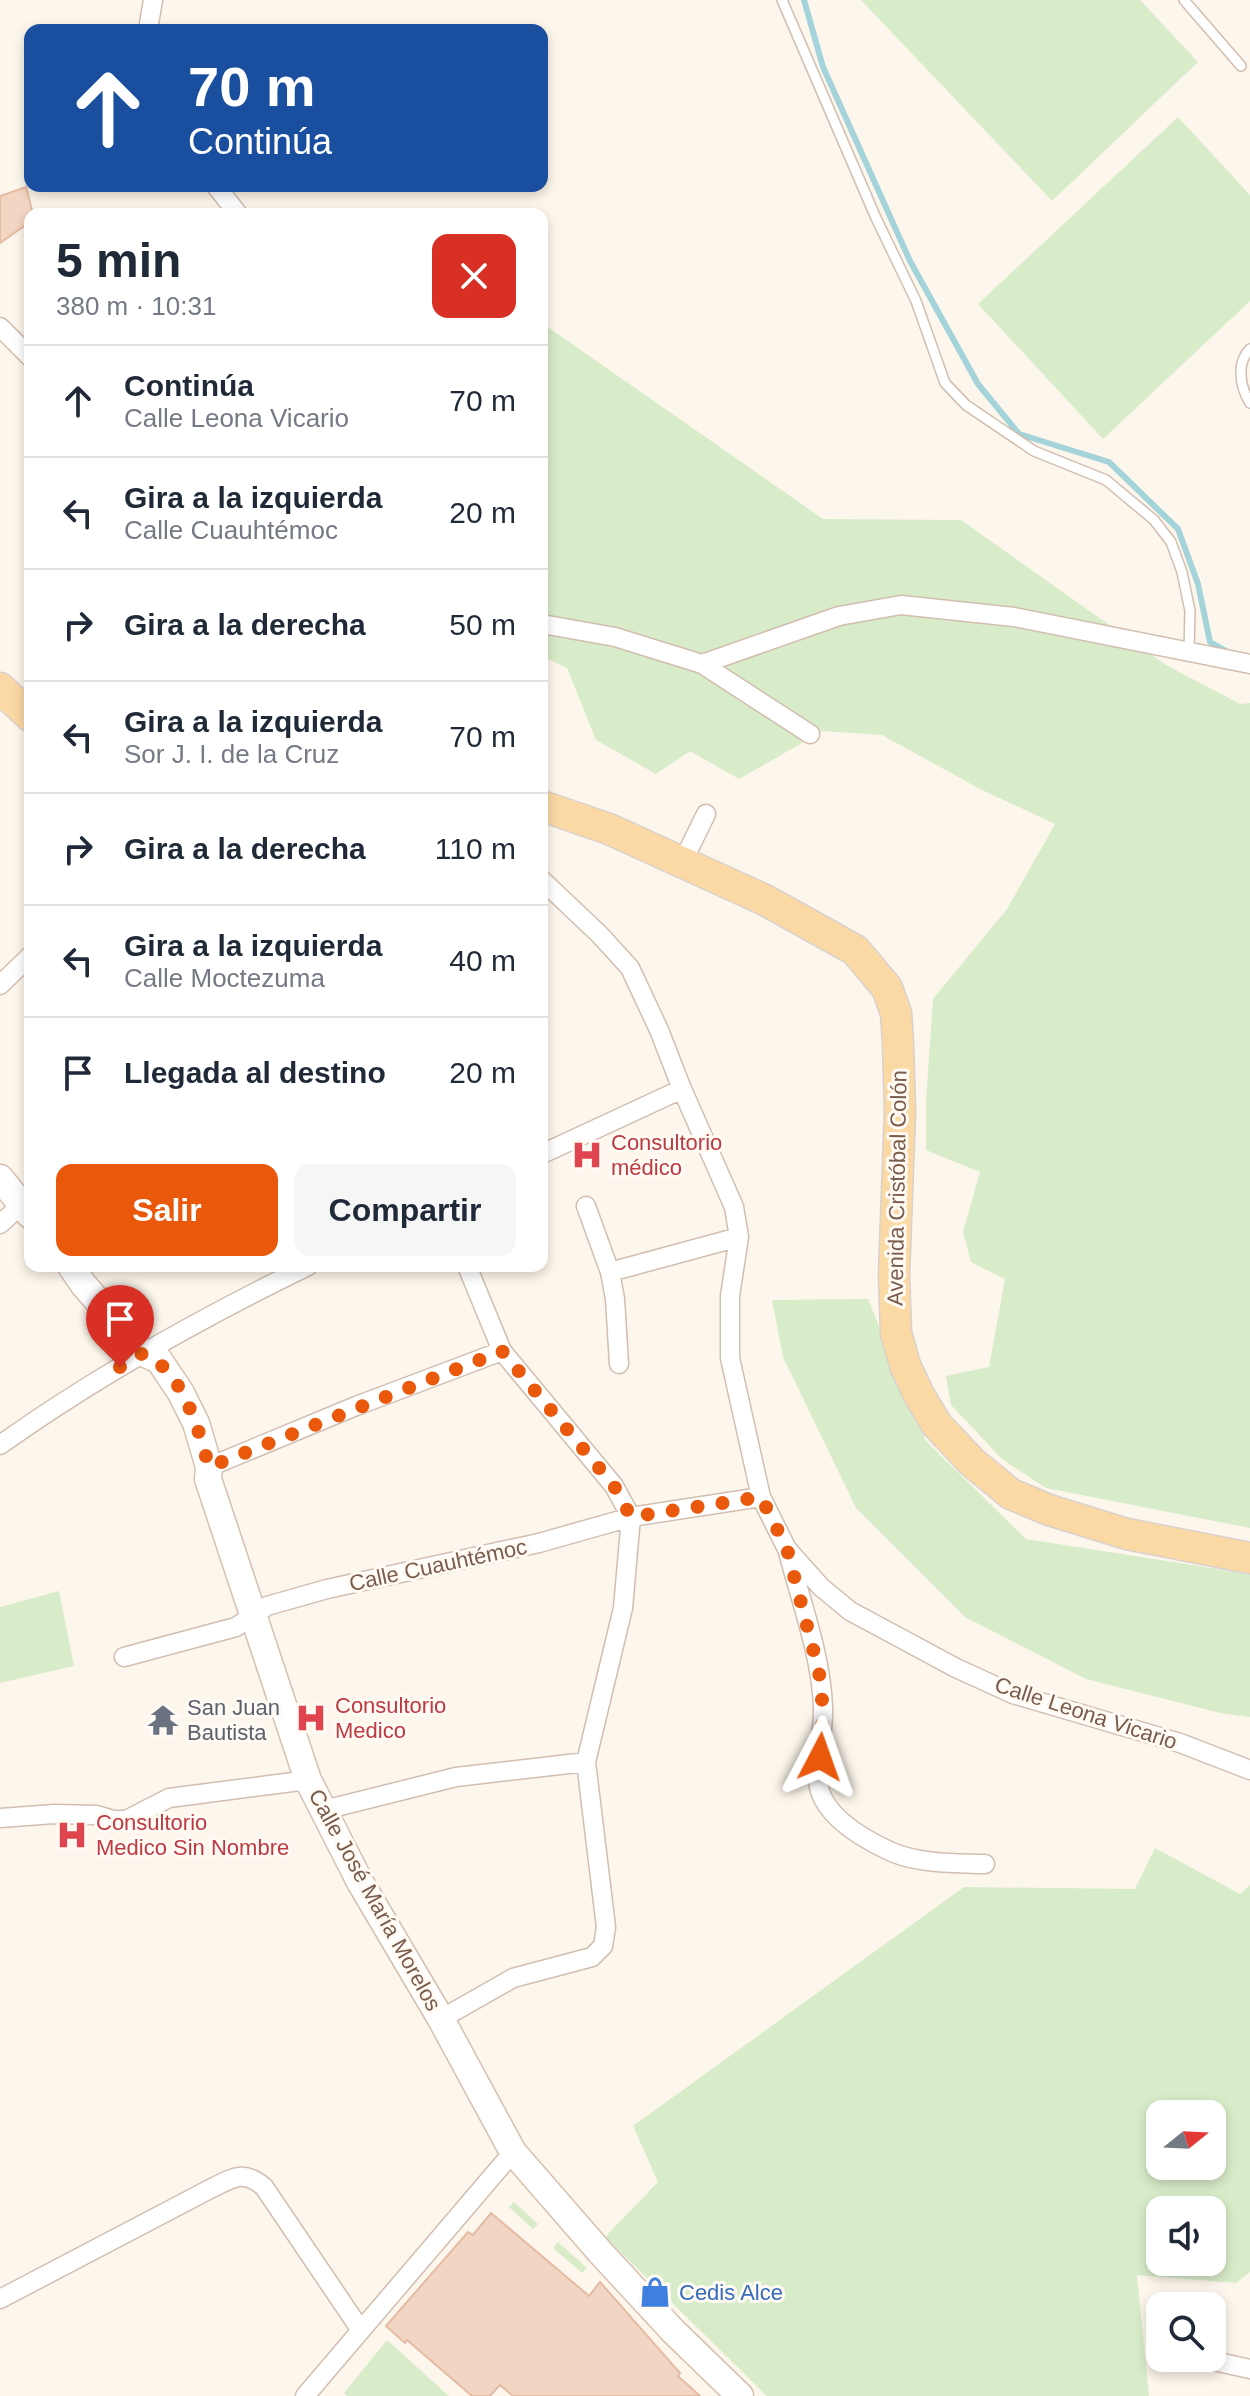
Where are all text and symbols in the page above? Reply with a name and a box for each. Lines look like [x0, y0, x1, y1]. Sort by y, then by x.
text: 70 m [188, 55, 316, 118]
icon: ahead [56, 56, 160, 160]
text: Continúa [188, 121, 332, 162]
text: 5 min [56, 234, 181, 287]
button: close [432, 234, 516, 318]
text: 380 m · 10:31 [56, 291, 216, 321]
text: Continúa [124, 369, 254, 402]
icon: ahead [56, 379, 100, 423]
text: 70 m [449, 384, 516, 417]
text: Calle Leona Vicario [124, 403, 349, 433]
text: Gira a la izquierda [124, 481, 382, 514]
icon: left [56, 491, 100, 535]
text: 20 m [449, 496, 516, 529]
text: Calle Cuauhtémoc [124, 515, 338, 545]
icon: right [56, 603, 100, 647]
text: Gira a la derecha [124, 608, 366, 641]
text: 50 m [449, 608, 516, 641]
text: Gira a la izquierda [124, 705, 382, 738]
icon: left [56, 715, 100, 759]
text: 70 m [449, 720, 516, 753]
text: Sor J. I. de la Cruz [124, 739, 339, 769]
icon: right [56, 827, 100, 871]
text: Gira a la derecha [124, 832, 366, 865]
text: 110 m [435, 832, 516, 865]
text: Gira a la izquierda [124, 929, 382, 962]
icon: left [56, 939, 100, 983]
text: 40 m [449, 944, 516, 977]
text: Calle Moctezuma [124, 963, 325, 993]
icon: arrive [56, 1051, 100, 1095]
text: Llegada al destino [124, 1056, 386, 1089]
text: 20 m [449, 1056, 516, 1089]
street label: Avenida Cristóbal Colón [882, 1070, 912, 1306]
place label: Consultorio médico [611, 1130, 722, 1180]
hospital icon: Consultorio médico [570, 1138, 604, 1172]
button: Salir [56, 1164, 278, 1256]
button: Compartir [294, 1164, 516, 1256]
pin [86, 1285, 154, 1367]
icon: arrive [98, 1297, 142, 1341]
street label: Calle Cuauhtémoc [347, 1534, 529, 1596]
street label: Calle Leona Vicario [992, 1672, 1180, 1754]
place label: Consultorio Medico [335, 1693, 446, 1743]
place label: San Juan Bautista [187, 1695, 280, 1745]
hospital icon: Consultorio Medico [294, 1701, 328, 1735]
temple icon: San Juan Bautista [146, 1703, 180, 1737]
position arrow [778, 1715, 862, 1799]
street label: Calle José María Morelos [304, 1785, 446, 2015]
place label: Consultorio Medico Sin Nombre [96, 1810, 289, 1860]
hospital icon: Consultorio Medico Sin Nombre [55, 1818, 89, 1852]
north arrow [1146, 2100, 1226, 2180]
map controls [1146, 2100, 1226, 2372]
button: sound [1146, 2196, 1226, 2276]
shop icon: Cedis Alce [638, 2275, 672, 2309]
place label: Cedis Alce [679, 2280, 783, 2305]
button: search [1146, 2292, 1226, 2372]

